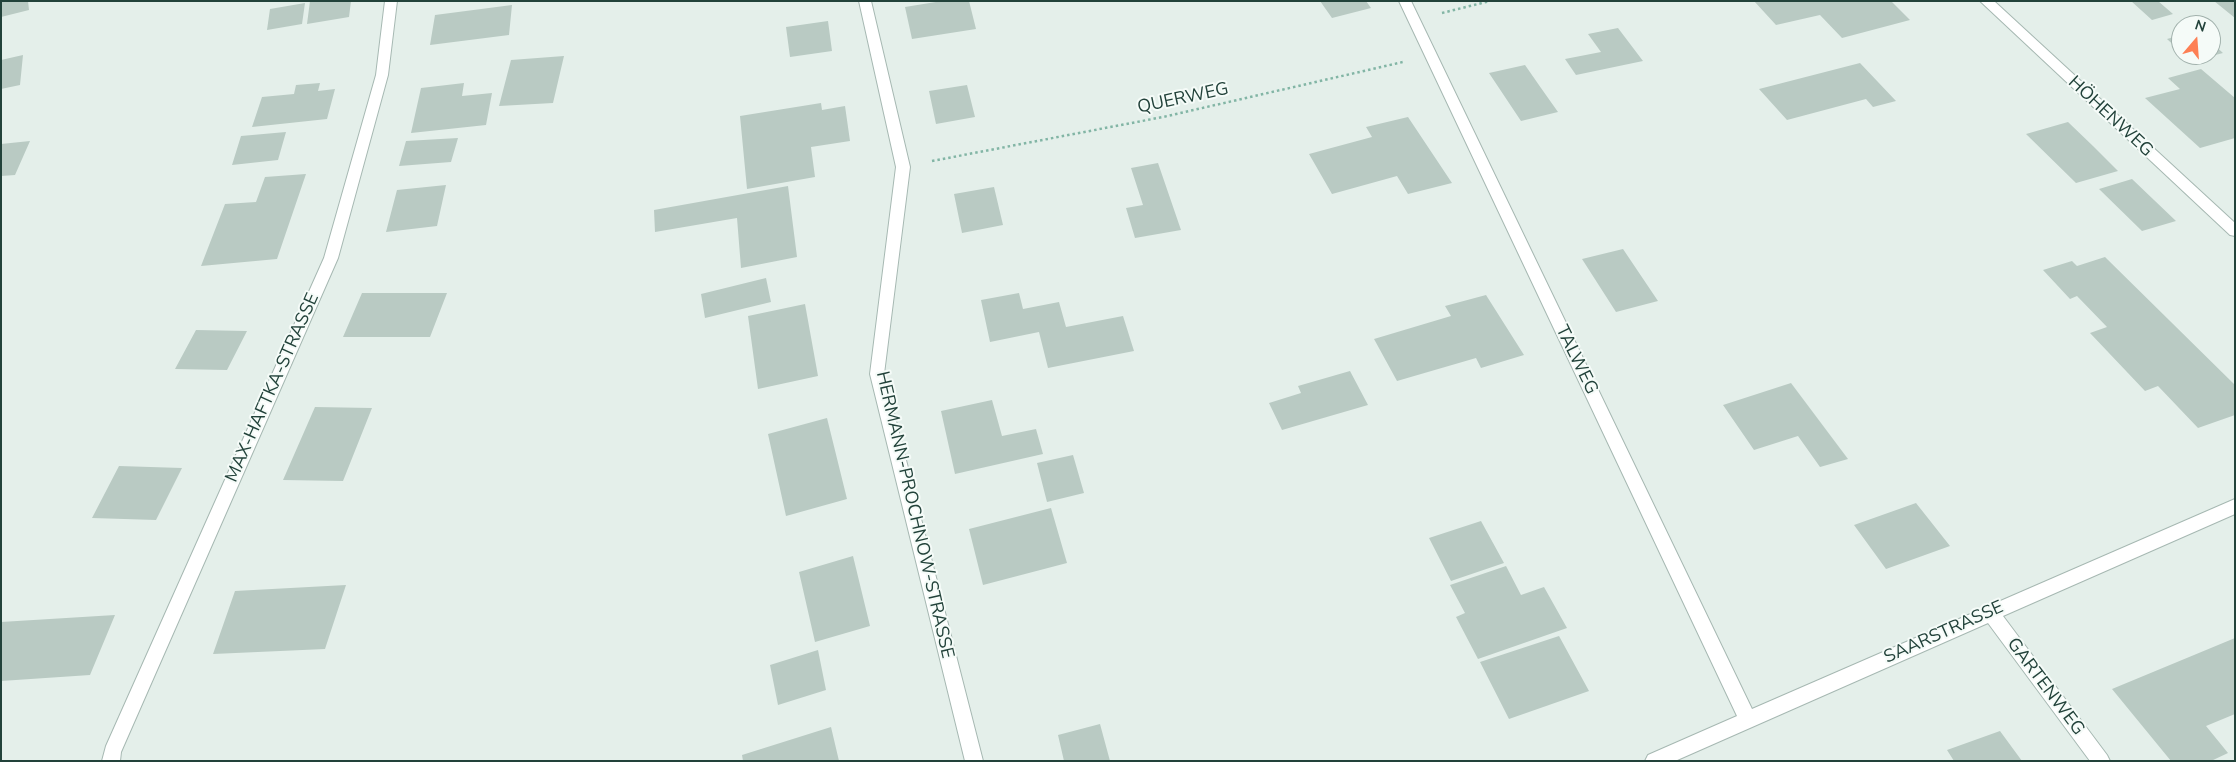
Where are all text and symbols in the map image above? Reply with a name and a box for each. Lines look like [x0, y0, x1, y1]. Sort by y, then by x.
north arrow [2171, 15, 2221, 65]
text: N [2193, 16, 2208, 37]
street label: HÖHENWEG [2063, 72, 2157, 162]
street label: QUERWEG [1135, 79, 1231, 119]
street label: MAX-HAFTKA-STRASSE [222, 290, 324, 486]
street label: TALWEG [1550, 322, 1602, 398]
street label: HERMANN-PROCHNOW-STRASSE [870, 369, 958, 661]
street label: SAARSTRASSE [1881, 597, 2007, 669]
street label: GARTENWEG [2002, 634, 2088, 740]

